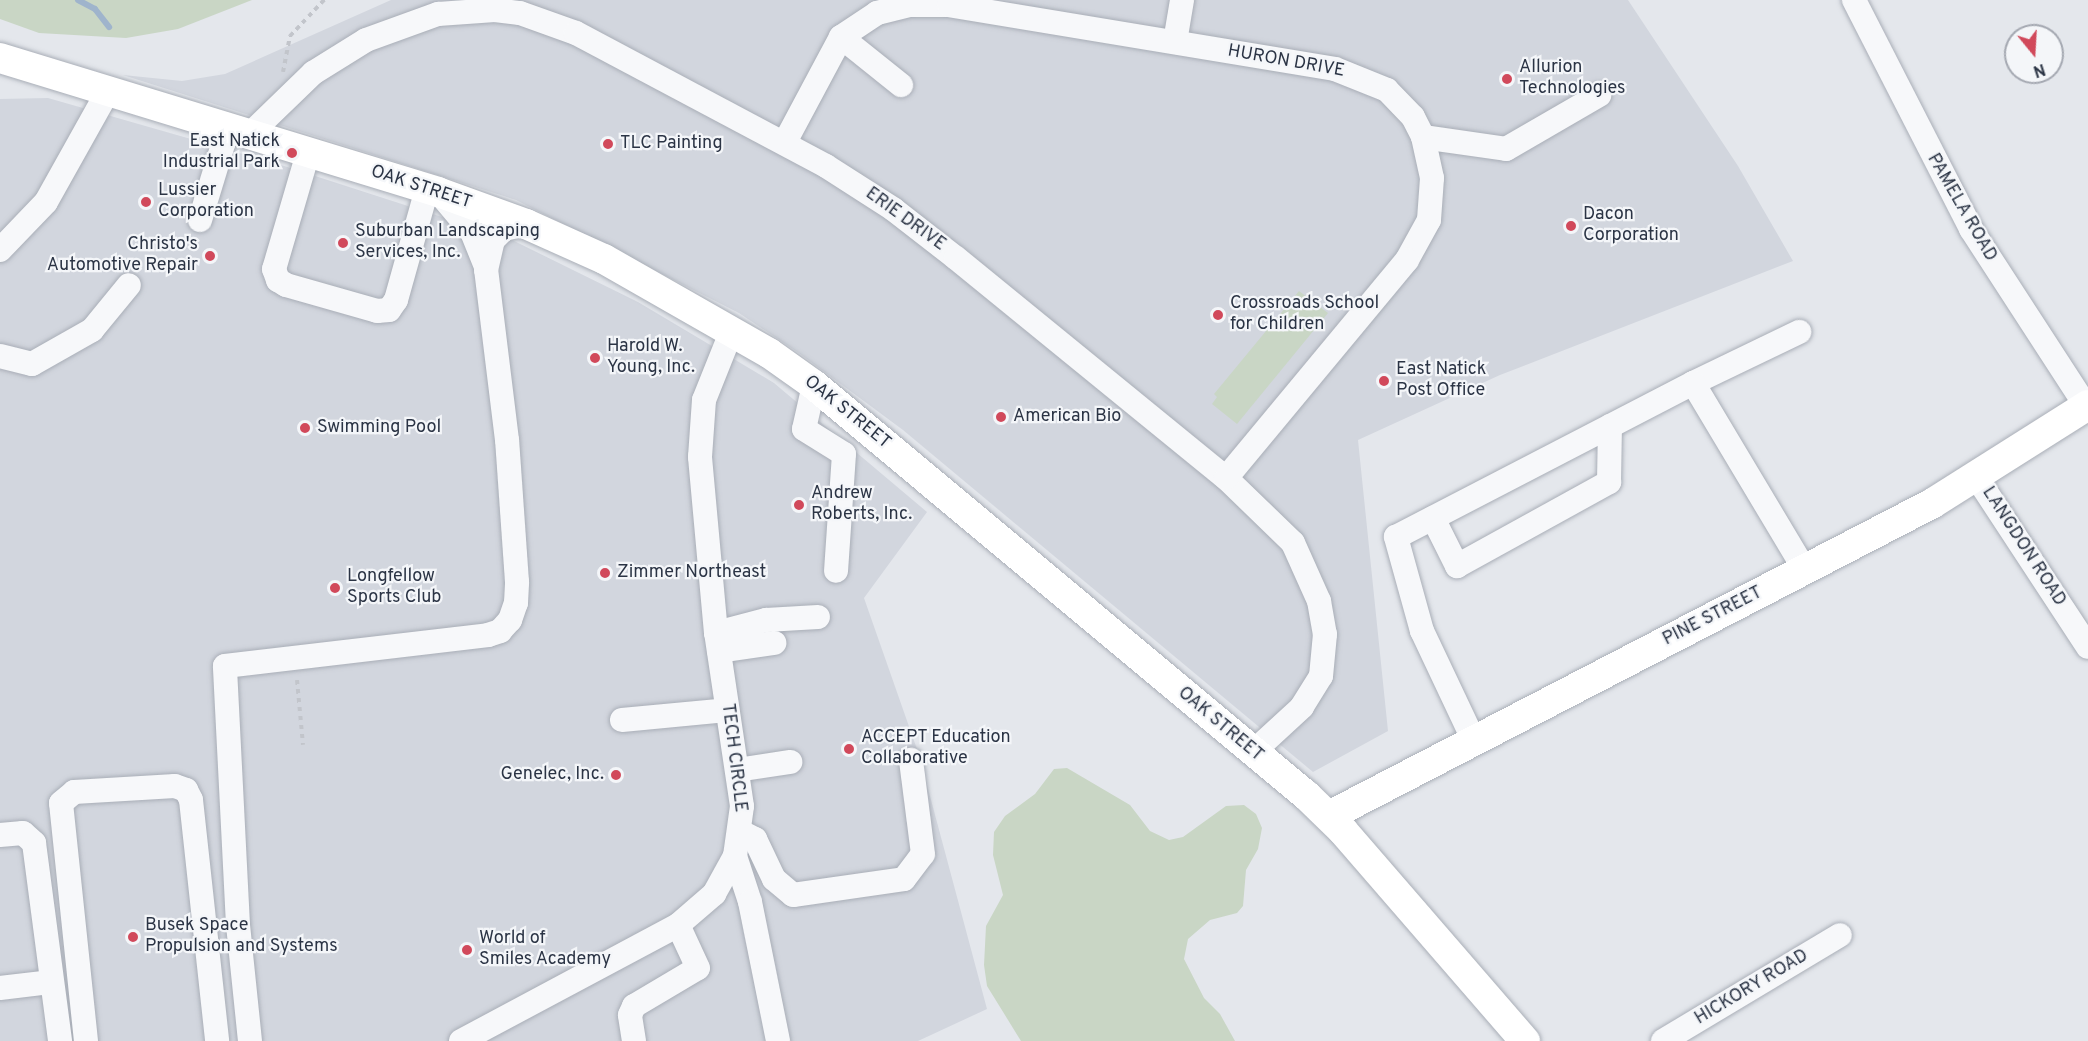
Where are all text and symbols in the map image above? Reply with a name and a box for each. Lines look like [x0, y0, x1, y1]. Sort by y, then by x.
north arrow [2004, 24, 2064, 84]
street label: HURON DRIVE [1226, 41, 1346, 83]
place label: Allurion Technologies [1519, 58, 1625, 100]
text: N [2030, 58, 2048, 81]
marker: Allurion Technologies [1500, 72, 1514, 86]
place label: East Natick Industrial Park [163, 132, 280, 174]
place label: TLC Painting [620, 133, 723, 155]
marker: TLC Painting [601, 137, 615, 151]
marker: East Natick Industrial Park [285, 146, 299, 160]
street label: PAMELA ROAD [1921, 150, 2001, 266]
street label: OAK STREET [368, 161, 474, 215]
place label: Lussier Corporation [158, 181, 254, 224]
street label: ERIE DRIVE [861, 184, 949, 256]
marker: Lussier Corporation [139, 195, 153, 209]
place label: Dacon Corporation [1583, 205, 1679, 248]
marker: Dacon Corporation [1564, 219, 1578, 233]
place label: Suburban Landscaping Services, Inc. [355, 222, 540, 264]
place label: Christo's Automotive Repair [47, 235, 198, 278]
marker: Suburban Landscaping Services, Inc. [336, 236, 350, 250]
marker: Christo's Automotive Repair [203, 249, 217, 263]
place label: Crossroads School for Children [1230, 294, 1379, 336]
marker: Crossroads School for Children [1211, 308, 1225, 322]
place label: Harold W. Young, Inc. [607, 337, 695, 380]
marker: Harold W. Young, Inc. [588, 351, 602, 365]
place label: East Natick Post Office [1396, 360, 1486, 403]
street label: OAK STREET [799, 372, 895, 454]
marker: East Natick Post Office [1377, 374, 1391, 388]
place label: American Bio [1013, 406, 1121, 428]
marker: American Bio [994, 410, 1008, 424]
place label: Swimming Pool [317, 417, 441, 439]
marker: Swimming Pool [298, 421, 312, 435]
street label: LANGDON ROAD [1976, 483, 2070, 611]
place label: Andrew Roberts, Inc. [811, 484, 912, 526]
marker: Andrew Roberts, Inc. [792, 498, 806, 512]
place label: Zimmer Northeast [617, 562, 766, 584]
marker: Zimmer Northeast [598, 566, 612, 580]
place label: Longfellow Sports Club [347, 567, 441, 610]
marker: Longfellow Sports Club [328, 581, 342, 595]
street label: PINE STREET [1660, 583, 1766, 651]
street label: OAK STREET [1173, 683, 1267, 767]
street label: TECH CIRCLE [716, 702, 750, 814]
place label: ACCEPT Education Collaborative [861, 728, 1011, 771]
marker: ACCEPT Education Collaborative [842, 742, 856, 756]
place label: Genelec, Inc. [501, 764, 604, 786]
marker: Genelec, Inc. [609, 768, 623, 782]
place label: Busek Space Propulsion and Systems [145, 916, 338, 958]
place label: World of Smiles Academy [479, 929, 612, 972]
marker: Busek Space Propulsion and Systems [126, 930, 140, 944]
marker: World of Smiles Academy [460, 943, 474, 957]
street label: HICKORY ROAD [1691, 945, 1813, 1031]

